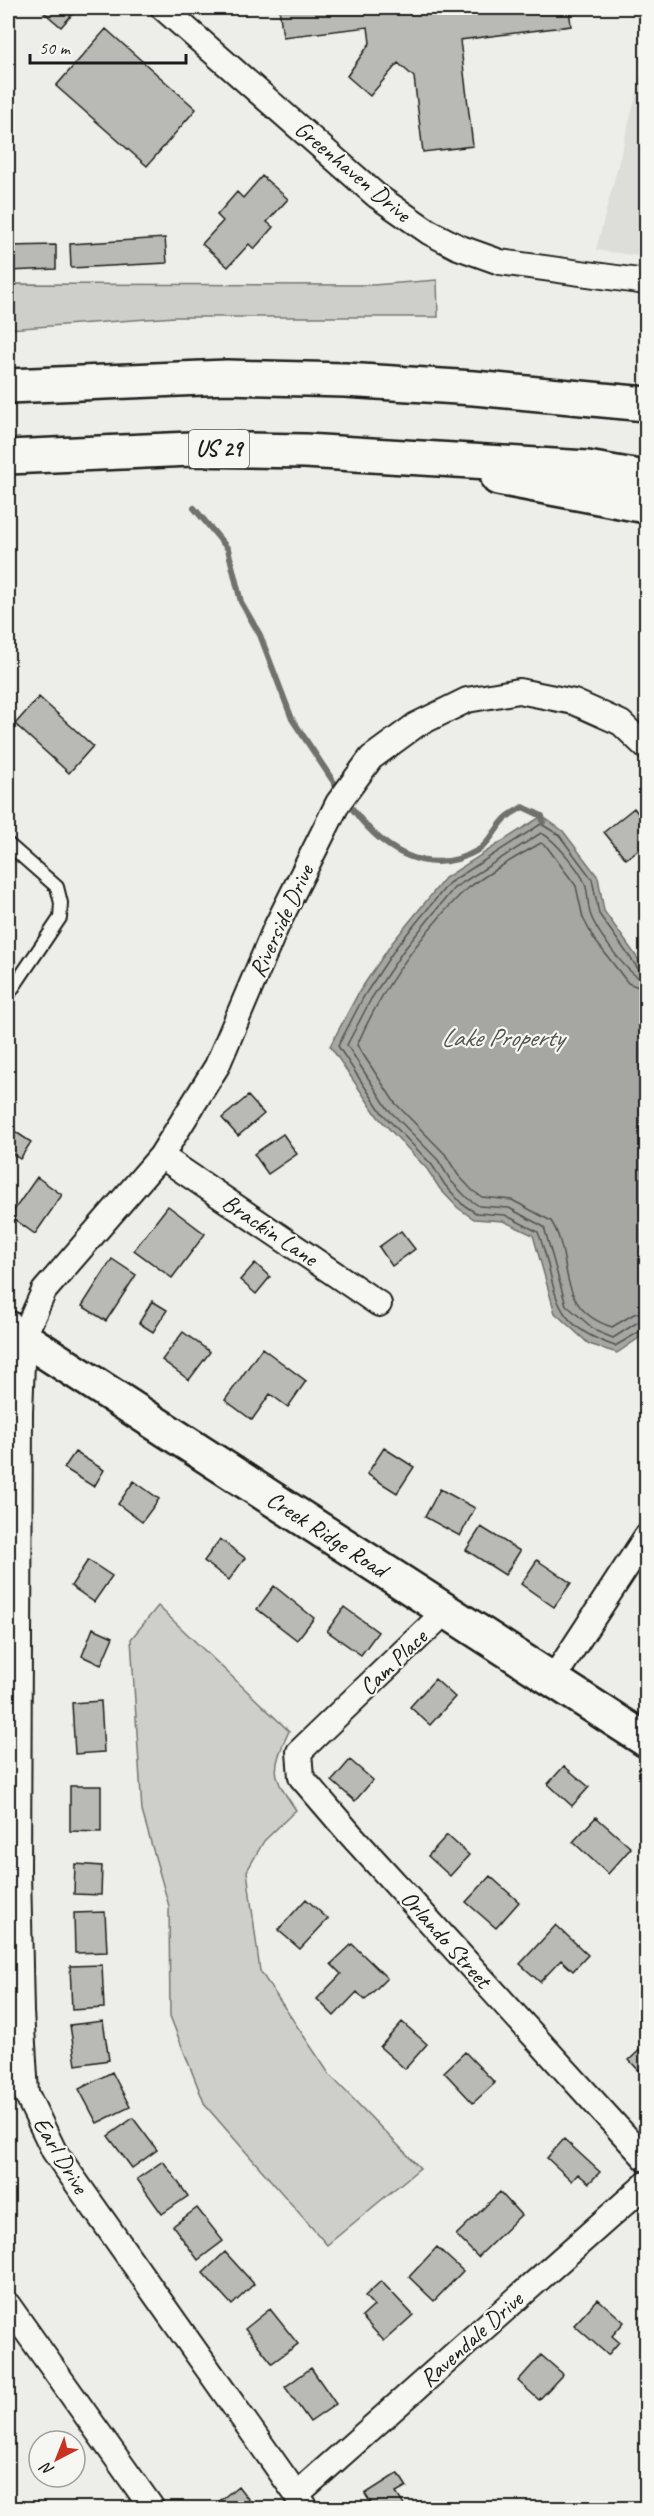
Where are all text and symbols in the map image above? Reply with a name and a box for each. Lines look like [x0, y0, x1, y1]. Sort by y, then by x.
scale bar [30, 27, 186, 65]
text: 50 m [39, 37, 72, 59]
street label: Greenhaven Drive [289, 114, 419, 230]
road number: US 29 [189, 430, 249, 468]
street label: Riverside Drive [242, 858, 321, 982]
water label: Lake Property [441, 1021, 567, 1054]
street label: Brackin Lane [217, 1187, 325, 1274]
street label: Creek Ridge Road [261, 1484, 396, 1586]
street label: Cam Place [353, 1621, 435, 1702]
street label: Orlando Street [394, 1884, 499, 1996]
street label: Earl Drive [26, 2111, 97, 2201]
street label: Ravendale Drive [413, 2283, 531, 2393]
north arrow [27, 2429, 87, 2489]
text: N [35, 2457, 58, 2480]

